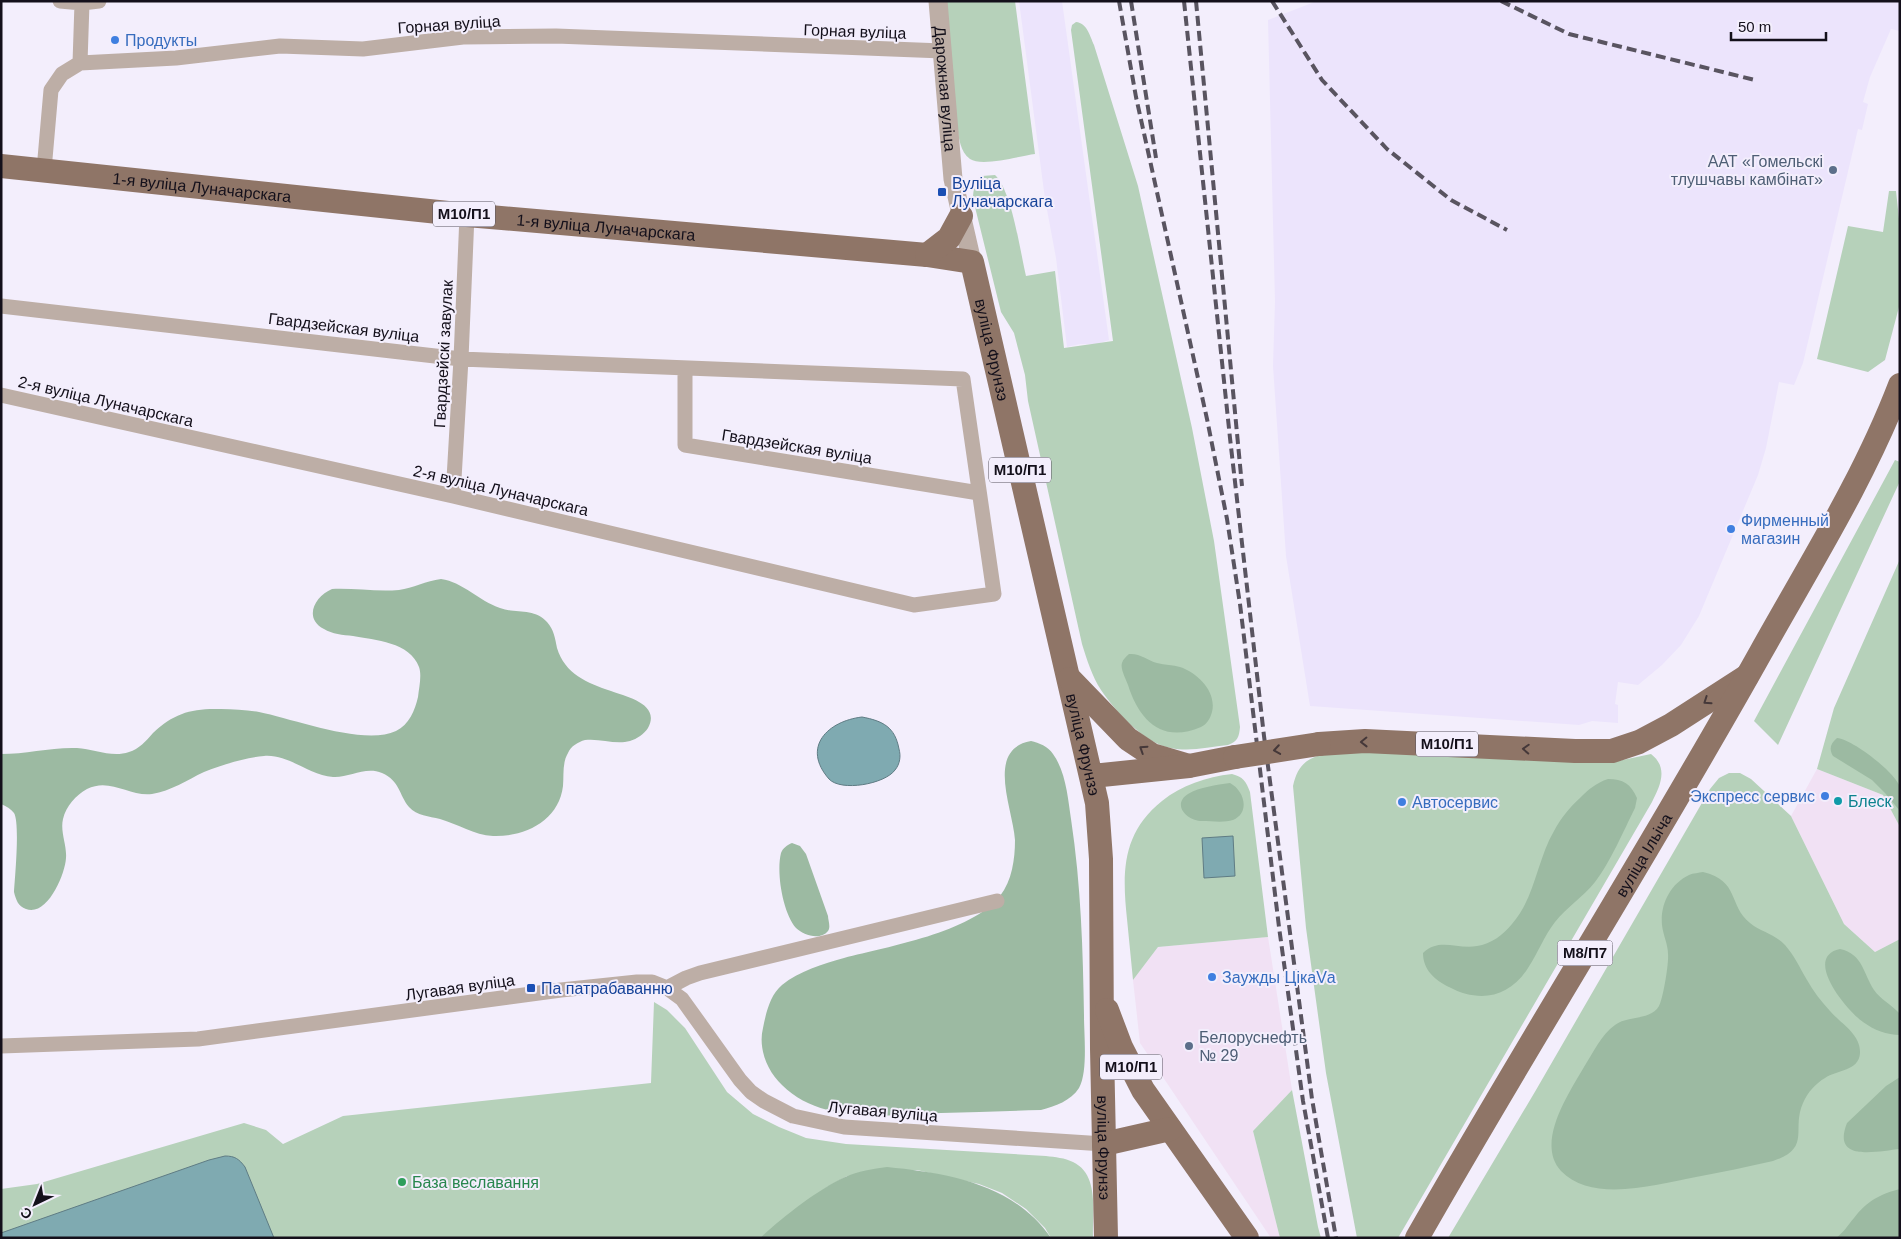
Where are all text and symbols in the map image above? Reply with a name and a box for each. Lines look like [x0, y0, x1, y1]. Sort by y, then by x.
scale bar [1731, 10, 1826, 42]
street label: Горная вуліца [397, 12, 501, 37]
text: 50 m [1738, 18, 1771, 35]
street label: Горная вуліца [803, 21, 907, 42]
street label: Дарожная вуліца [931, 25, 959, 152]
place label: Продукты [125, 32, 197, 49]
marker: Продукты [109, 34, 121, 46]
place label: ААТ «Гомельскі тлушчавы камбінат» [1671, 153, 1823, 188]
marker: ААТ «Гомельскі тлушчавы камбінат» [1827, 164, 1839, 176]
street label: 1-я вуліца Луначарскага [112, 170, 292, 205]
place label: Вуліца Луначарскага [952, 175, 1053, 210]
marker: Вуліца Луначарскага [936, 186, 948, 198]
road number: М10/П1 [433, 202, 495, 226]
street label: 1-я вуліца Луначарскага [516, 211, 696, 244]
street label: Гвардзейскі завулак [431, 279, 456, 428]
street label: вуліца Фрунзэ [972, 297, 1012, 403]
street label: Гвардзейская вуліца [267, 310, 420, 345]
street label: 2-я вуліца Луначарскага [17, 373, 195, 430]
street label: Гвардзейская вуліца [721, 426, 873, 467]
road number: М10/П1 [989, 458, 1051, 482]
street label: 2-я вуліца Луначарскага [412, 462, 590, 519]
place label: Фирменный магазин [1741, 512, 1829, 547]
marker: Фирменный магазин [1725, 523, 1737, 535]
street label: вуліца Фрунзэ [1063, 692, 1103, 797]
one-way arrow [1703, 695, 1713, 704]
road number: М10/П1 [1416, 732, 1478, 756]
one-way arrow [1360, 737, 1368, 747]
one-way arrow [1522, 743, 1530, 754]
one-way arrow [1272, 745, 1281, 755]
one-way arrow [1140, 746, 1149, 755]
place label: Экспресс сервис [1690, 788, 1815, 805]
marker: Экспресс сервис [1819, 790, 1831, 802]
place label: Блеск [1848, 793, 1893, 810]
place label: Автосервис [1412, 794, 1498, 811]
marker: Блеск [1832, 795, 1844, 807]
marker: Автосервис [1396, 796, 1408, 808]
street label: вуліца Ільіча [1613, 810, 1675, 900]
road number: М8/П7 [1558, 940, 1612, 966]
place label: Заужды ЦікаVа [1222, 969, 1336, 986]
street label: Лугавая вуліца [404, 971, 516, 1004]
marker: Заужды ЦікаVа [1206, 971, 1218, 983]
place label: Па патрабаванню [541, 980, 673, 997]
marker: Па патрабаванню [525, 982, 537, 994]
place label: Белоруснефть № 29 [1199, 1029, 1307, 1064]
marker: Белоруснефть № 29 [1183, 1040, 1195, 1052]
road number: М10/П1 [1100, 1054, 1162, 1080]
street label: вуліца Фрунзэ [1094, 1095, 1113, 1200]
street label: Лугавая вуліца [827, 1098, 939, 1125]
place label: База веславання [412, 1174, 539, 1191]
marker: База веславання [396, 1176, 408, 1188]
north arrow [10, 1179, 60, 1229]
text: С [17, 1204, 35, 1223]

